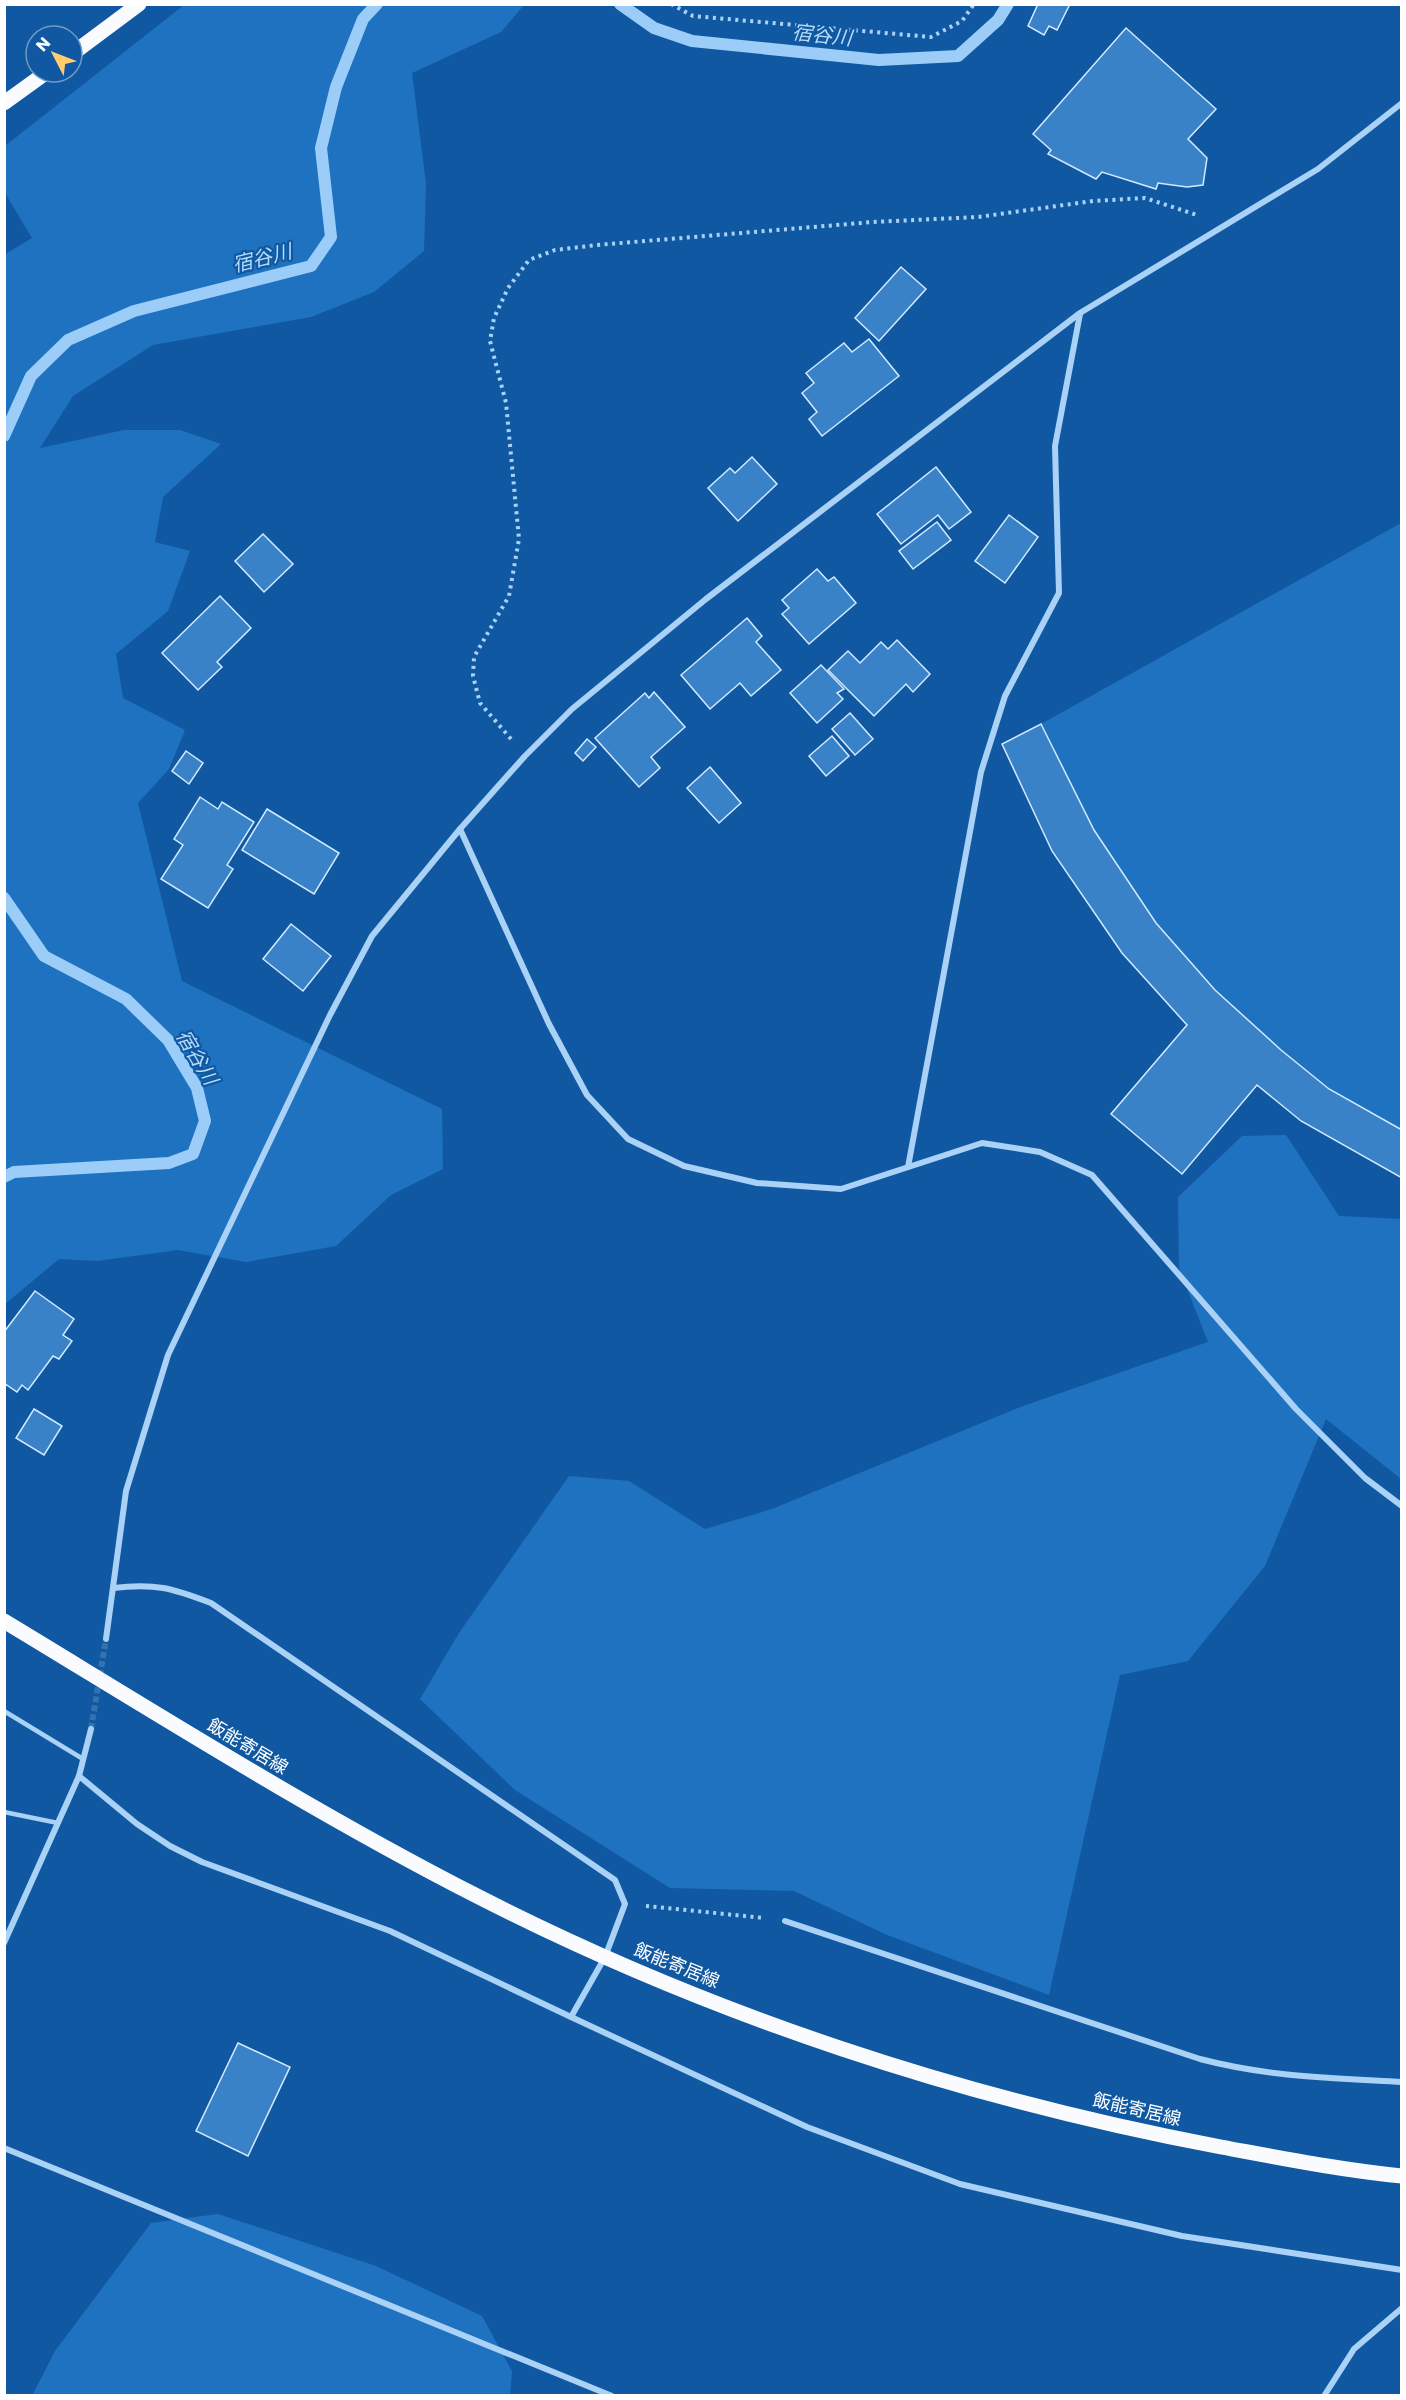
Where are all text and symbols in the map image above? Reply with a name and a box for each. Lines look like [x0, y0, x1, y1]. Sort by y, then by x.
water label: 宿谷川 [791, 18, 855, 52]
north arrow [24, 24, 84, 84]
text: N [31, 32, 56, 56]
water label: 宿谷川 [230, 237, 296, 279]
water label: 宿谷川 [170, 1024, 225, 1092]
street label: 飯能寄居線 [203, 1712, 293, 1780]
street label: 飯能寄居線 [631, 1937, 723, 1993]
street label: 飯能寄居線 [1090, 2087, 1184, 2131]

